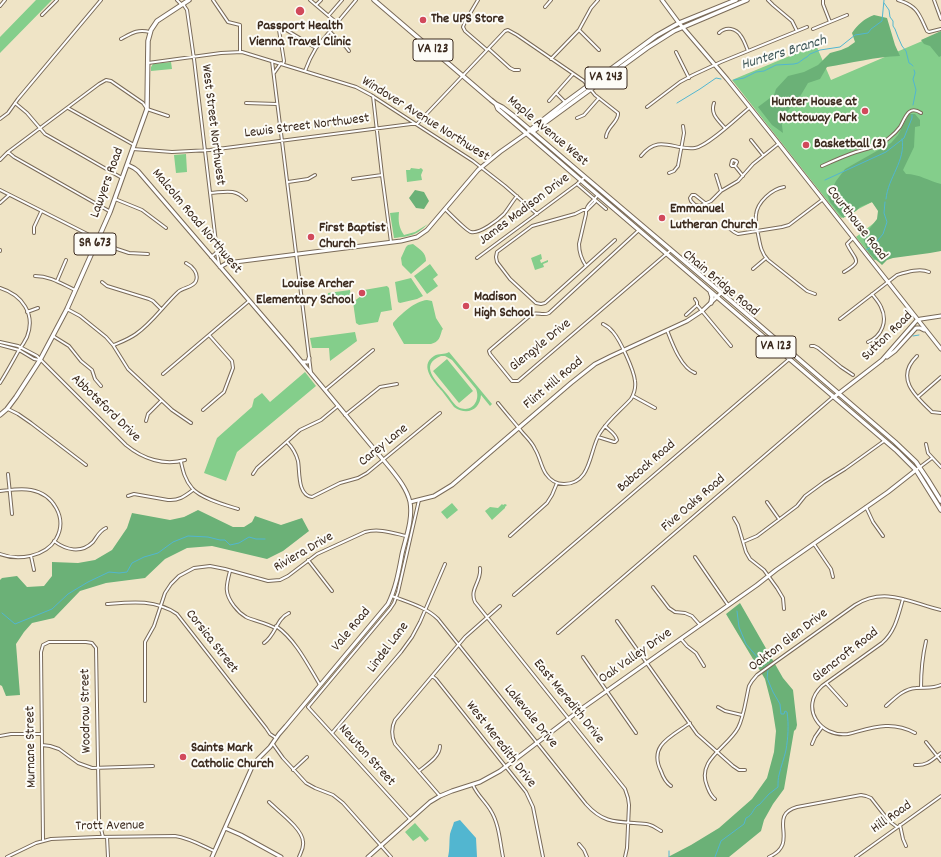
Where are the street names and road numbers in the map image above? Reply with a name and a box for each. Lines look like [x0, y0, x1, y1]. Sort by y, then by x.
road number: VA 123 [413, 39, 453, 61]
street label: West Street Northwest [196, 64, 228, 186]
road number: VA 243 [585, 67, 627, 89]
street label: Windover Avenue Northwest [358, 74, 492, 166]
street label: Maple Avenue West [503, 93, 591, 171]
street label: Lewis Street Northwest [243, 111, 371, 143]
street label: Lawyers Road [88, 146, 128, 220]
street label: Malcolm Road Northwest [147, 166, 245, 278]
street label: James Madison Drive [476, 170, 574, 250]
street label: Courthouse Road [822, 184, 890, 264]
road number: SR 673 [74, 233, 116, 255]
street label: Chain Bridge Road [678, 247, 762, 321]
street label: Sutton Road [859, 309, 917, 365]
street label: Glengyle Drive [507, 316, 575, 376]
road number: VA 123 [756, 336, 796, 358]
street label: Flint Hill Road [521, 354, 587, 414]
street label: Abbotsford Drive [67, 372, 143, 446]
street label: Carey Lane [356, 421, 412, 471]
street label: Babcock Road [614, 437, 680, 497]
street label: Five Oaks Road [658, 472, 730, 536]
street label: Riviera Drive [271, 529, 337, 577]
street label: Vale Road [329, 605, 375, 655]
street label: Oakton Glen Drive [746, 606, 832, 676]
street label: Corsica Street [181, 607, 241, 677]
street label: Lindel Lane [365, 619, 413, 677]
street label: Glencroft Road [809, 625, 883, 687]
street label: Oak Valley Drive [596, 626, 676, 688]
street label: East Meredith Drive [529, 656, 607, 748]
street label: Woodrow Street [78, 668, 96, 754]
street label: Lakevale Drive [499, 682, 561, 752]
street label: West Meredith Drive [461, 698, 539, 792]
street label: Murnane Street [23, 706, 41, 788]
street label: Newton Street [334, 722, 398, 790]
street label: Hill Road [868, 798, 916, 838]
street label: Trott Avenue [75, 818, 145, 836]

